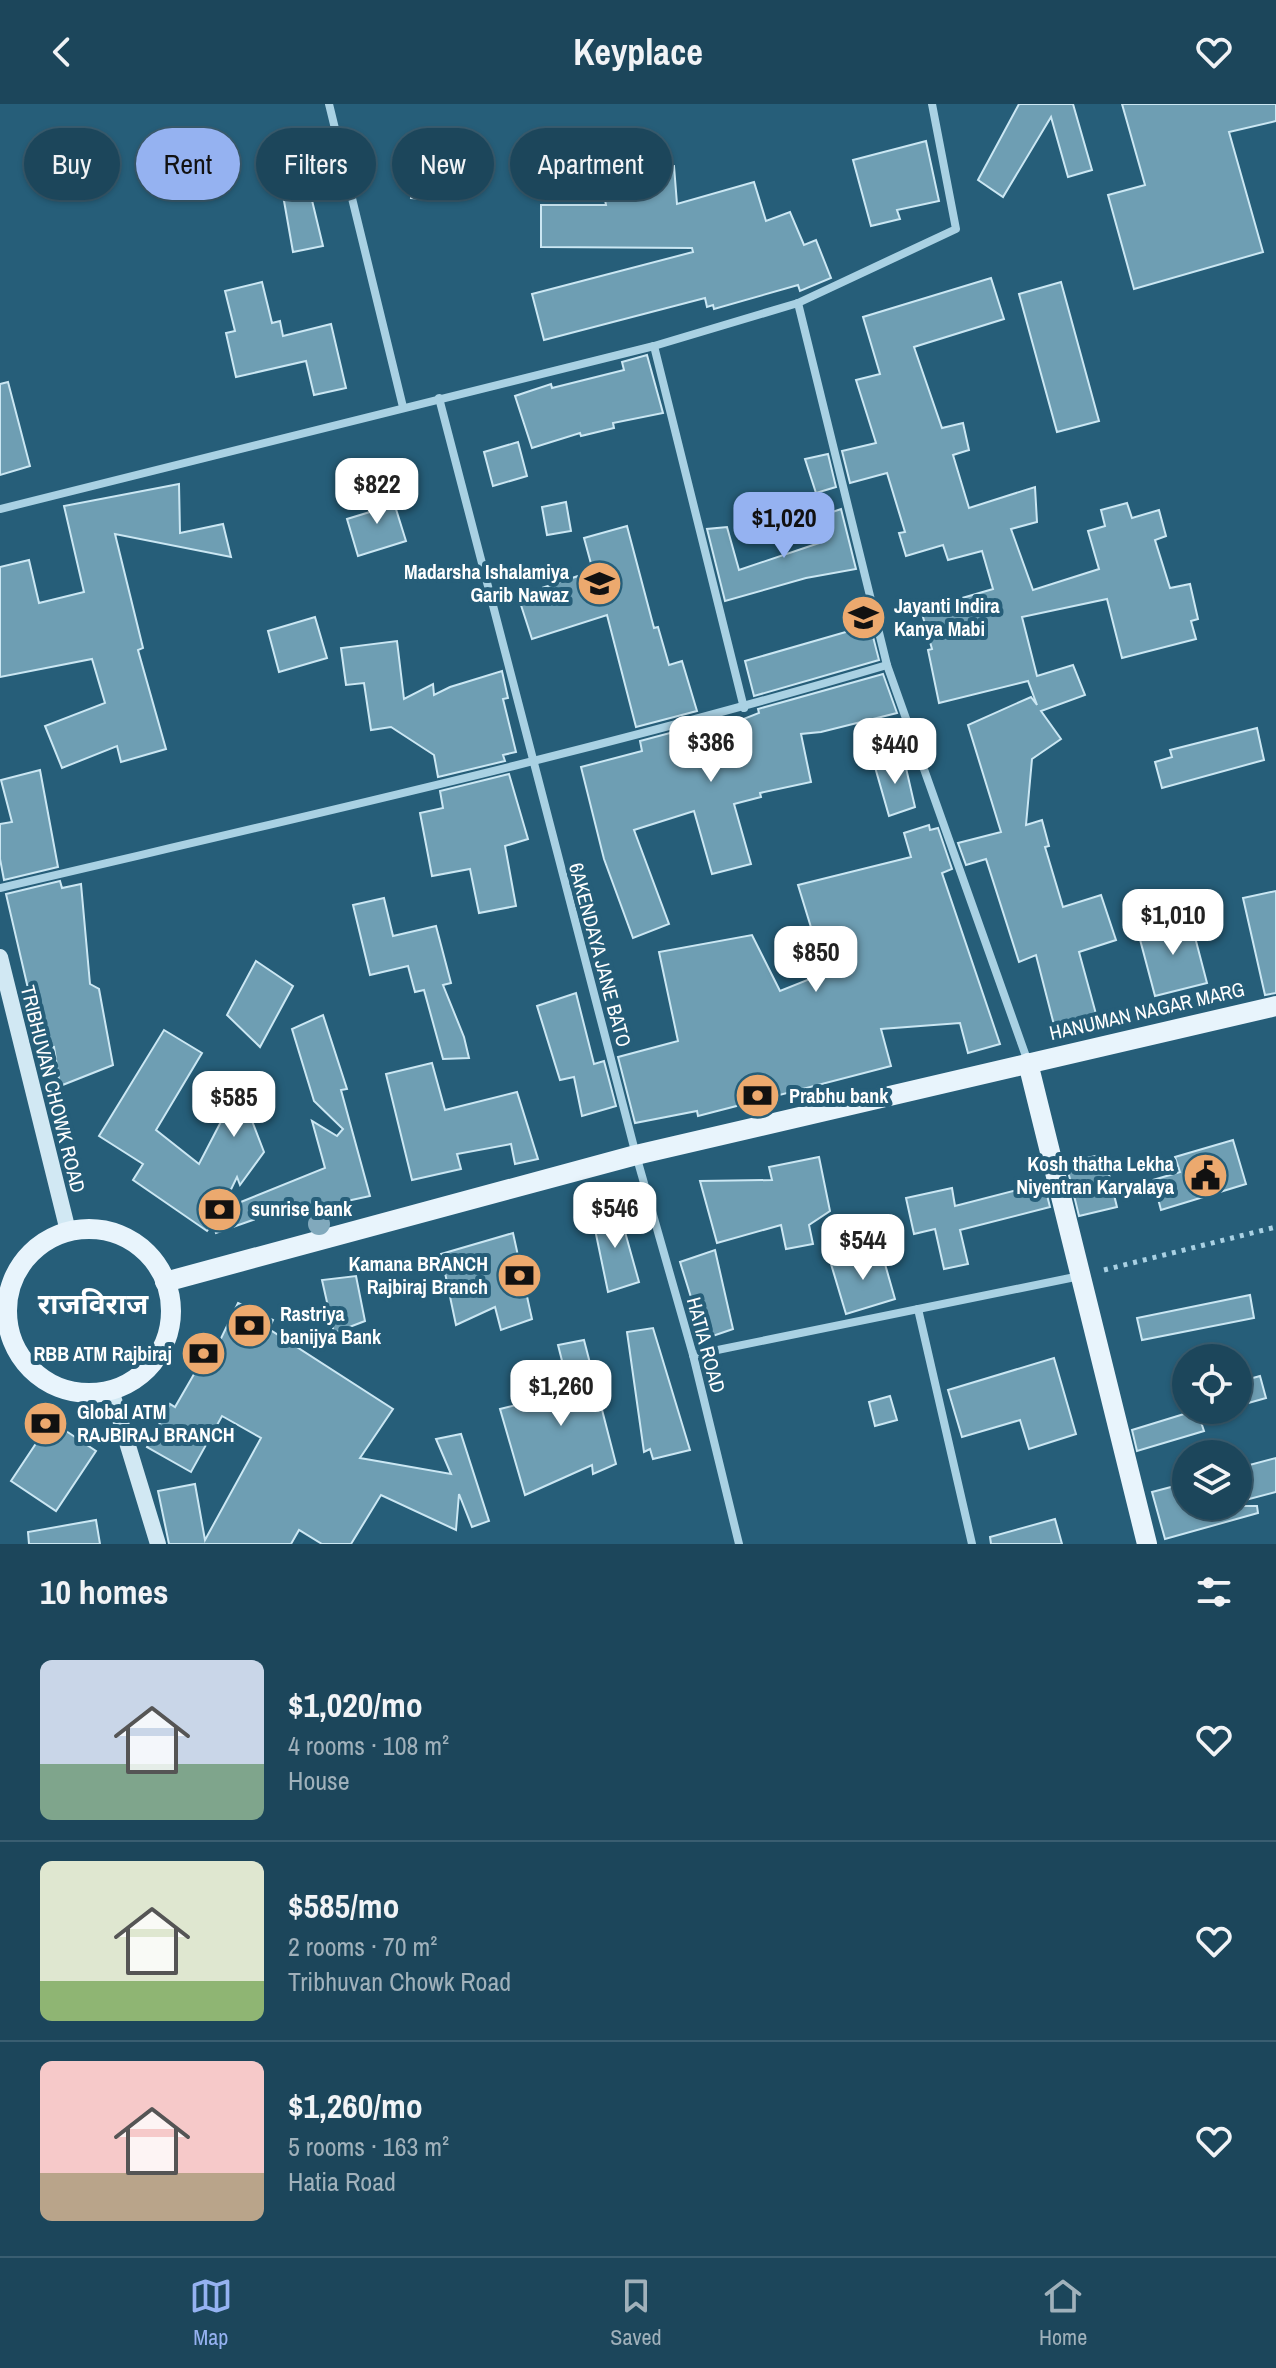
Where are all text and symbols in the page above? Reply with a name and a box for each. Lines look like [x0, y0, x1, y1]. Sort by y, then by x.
text: Keyplace [573, 28, 703, 76]
icon: back [40, 30, 84, 74]
icon: heart [1192, 30, 1236, 74]
chip: Buy [24, 128, 120, 200]
chip: Rent [136, 128, 240, 200]
chip: Filters [256, 128, 376, 200]
chip: New [392, 128, 494, 200]
chip: Apartment [510, 128, 672, 200]
pin: $822 [330, 458, 424, 526]
text: $822 [353, 466, 401, 501]
pin: $1,020 [719, 492, 849, 560]
text: $1,020 [751, 500, 817, 535]
place label: Madarsha Ishalamiya Garib Nawaz [404, 558, 569, 608]
school or university icon: Madarsha Ishalamiya Garib Nawaz [576, 559, 624, 607]
place label: Jayanti Indira Kanya Mabi [894, 592, 1000, 642]
school or university icon: Jayanti Indira Kanya Mabi [839, 593, 887, 641]
pin: $386 [664, 716, 758, 784]
pin: $440 [848, 718, 942, 786]
text: $386 [687, 724, 735, 759]
text: $440 [871, 726, 919, 761]
street label: 6AKENDAYA JANE BATO [563, 860, 638, 1050]
pin: $1,010 [1108, 889, 1238, 957]
text: $1,010 [1140, 897, 1206, 932]
pin: $850 [769, 926, 863, 994]
text: $850 [792, 934, 840, 969]
street label: HANUMAN NAGAR MARG [1047, 975, 1247, 1046]
street label: TRIBHUVAN CHOWK ROAD [15, 982, 92, 1195]
pin: $585 [187, 1071, 281, 1139]
bank icon: Prabhu bank [734, 1072, 782, 1120]
text: $585 [210, 1079, 258, 1114]
place label: Prabhu bank [789, 1082, 889, 1109]
place label: Kosh thatha Lekha Niyentran Karyalaya [1016, 1150, 1174, 1200]
public building icon: Kosh thatha Lekha Niyentran Karyalaya [1181, 1152, 1229, 1200]
pin: $546 [568, 1182, 662, 1250]
bank icon: sunrise bank [196, 1185, 244, 1233]
text: $546 [591, 1190, 639, 1225]
place label: sunrise bank [251, 1195, 353, 1222]
pin: $544 [816, 1214, 910, 1282]
text: $544 [839, 1222, 887, 1257]
place label: Kamana BRANCH Rajbiraj Branch [349, 1250, 488, 1300]
bank icon: Kamana BRANCH Rajbiraj Branch [495, 1252, 543, 1300]
district label: राजविराज [38, 1285, 149, 1323]
street label: HATIA ROAD [681, 1294, 732, 1396]
place label: Rastriya banijya Bank [280, 1300, 382, 1350]
bank icon: Rastriya banijya Bank [225, 1302, 273, 1350]
bank icon: RBB ATM Rajbiraj [179, 1330, 227, 1378]
place label: RBB ATM Rajbiraj [33, 1340, 172, 1367]
map controls [1172, 1344, 1252, 1520]
button: locate [1172, 1344, 1252, 1424]
pin: $1,260 [496, 1360, 626, 1428]
text: $1,260 [528, 1368, 594, 1403]
place label: Global ATM RAJBIRAJ BRANCH [77, 1398, 235, 1448]
bank icon: Global ATM RAJBIRAJ BRANCH [22, 1400, 70, 1448]
button: layers [1172, 1440, 1252, 1520]
text: 10 homes [40, 1569, 169, 1615]
icon: filters [1192, 1570, 1236, 1614]
text: $1,020/mo [288, 1682, 423, 1728]
icon: home [104, 1692, 200, 1788]
icon: heart [1192, 1718, 1236, 1762]
text: 4 rooms · 108 m² [288, 1728, 449, 1763]
text: House [288, 1763, 350, 1798]
text: $585/mo [288, 1883, 400, 1929]
icon: home [104, 1893, 200, 1989]
icon: heart [1192, 1919, 1236, 1963]
text: 2 rooms · 70 m² [288, 1929, 437, 1964]
text: Tribhuvan Chowk Road [288, 1964, 511, 1999]
text: $1,260/mo [288, 2083, 423, 2129]
icon: home [104, 2093, 200, 2189]
icon: heart [1192, 2119, 1236, 2163]
text: 5 rooms · 163 m² [288, 2129, 449, 2164]
text: Hatia Road [288, 2164, 396, 2199]
tab: Map [189, 2274, 233, 2352]
tab: Saved [610, 2274, 662, 2352]
tab: Home [1039, 2274, 1087, 2352]

